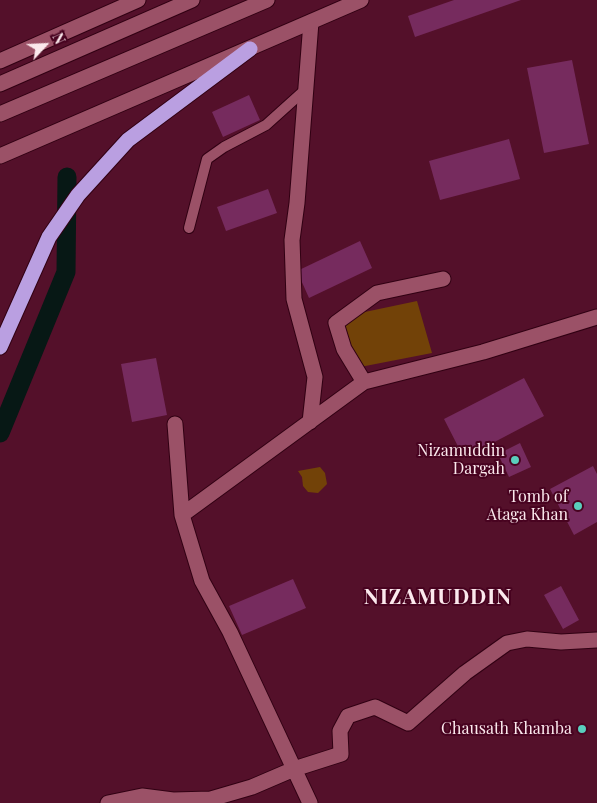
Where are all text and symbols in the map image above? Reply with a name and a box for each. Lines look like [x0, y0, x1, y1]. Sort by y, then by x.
north arrow [20, 20, 70, 70]
text: N [48, 30, 70, 47]
place label: Nizamuddin Dargah [417, 441, 505, 479]
marker: Nizamuddin Dargah [509, 454, 521, 466]
place label: Tomb of Ataga Khan [487, 487, 568, 525]
marker: Tomb of Ataga Khan [572, 500, 584, 512]
district label: NIZAMUDDIN [363, 584, 513, 610]
place label: Chausath Khamba [441, 719, 572, 739]
marker: Chausath Khamba [576, 723, 588, 735]

